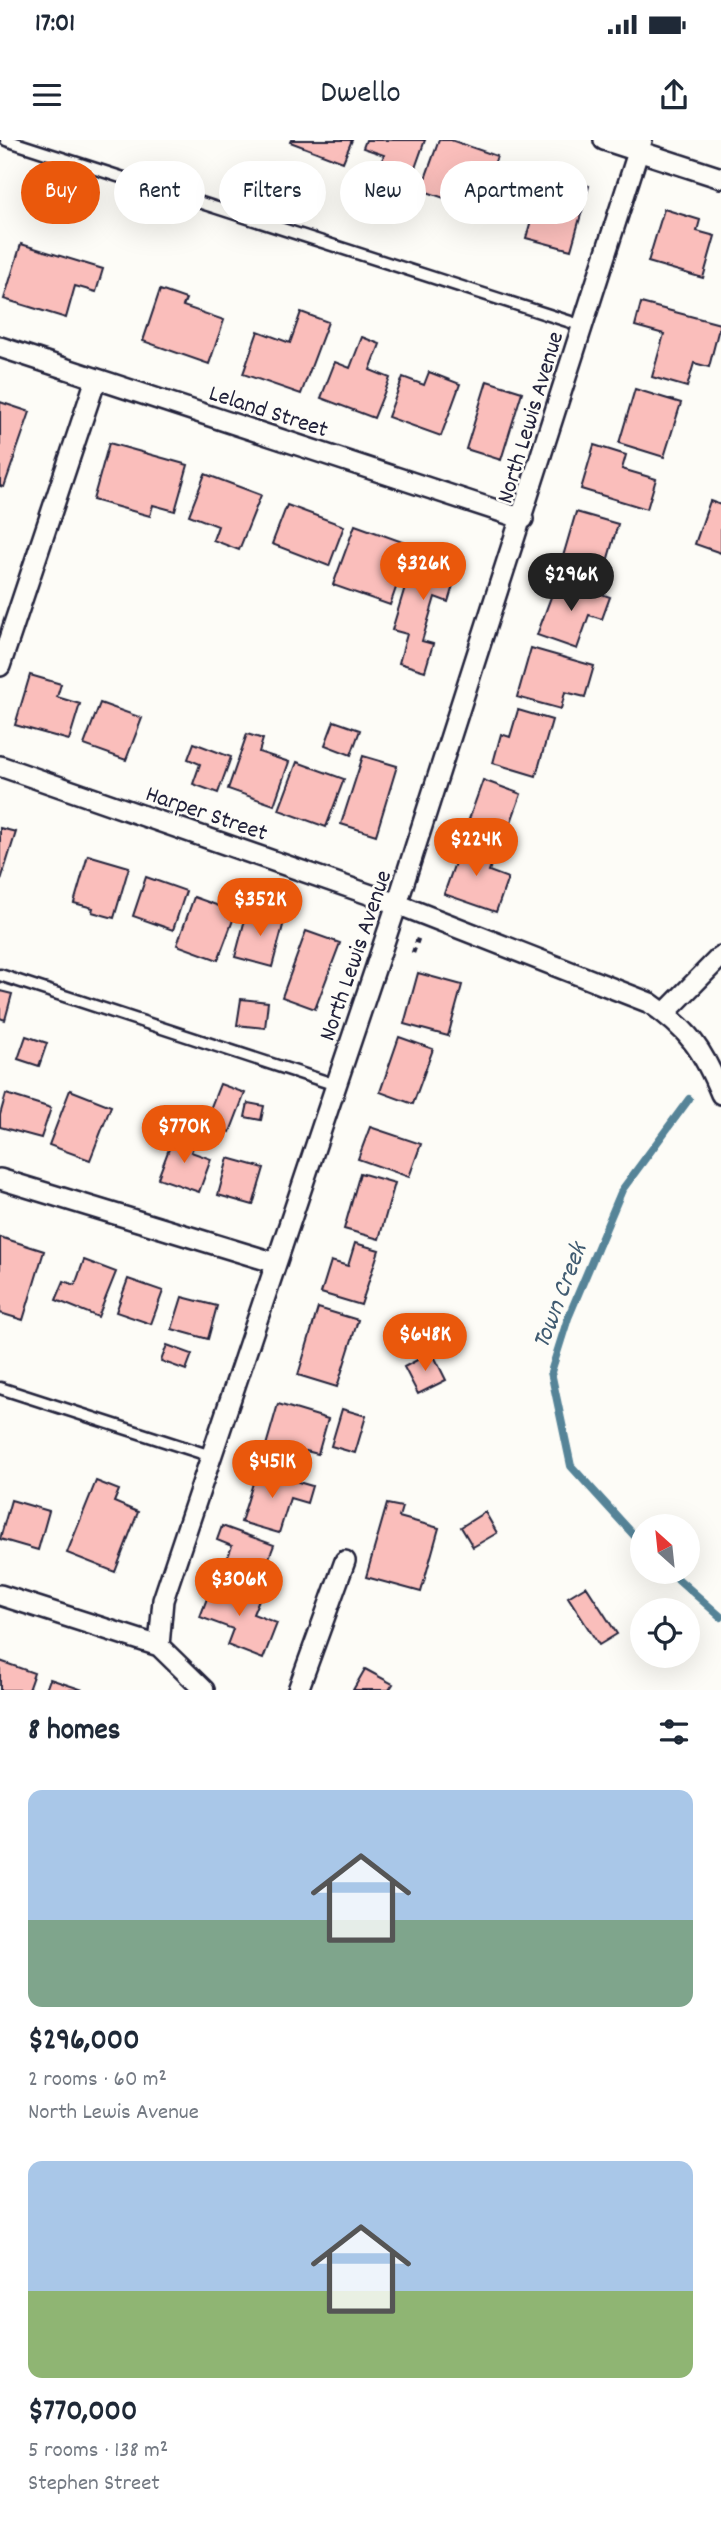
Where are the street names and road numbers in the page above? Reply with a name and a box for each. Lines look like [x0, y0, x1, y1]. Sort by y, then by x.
street label: North Lewis Avenue [490, 328, 574, 508]
street label: Leland Street [204, 378, 332, 448]
street label: Harper Street [141, 778, 272, 852]
street label: North Lewis Avenue [312, 866, 402, 1046]

